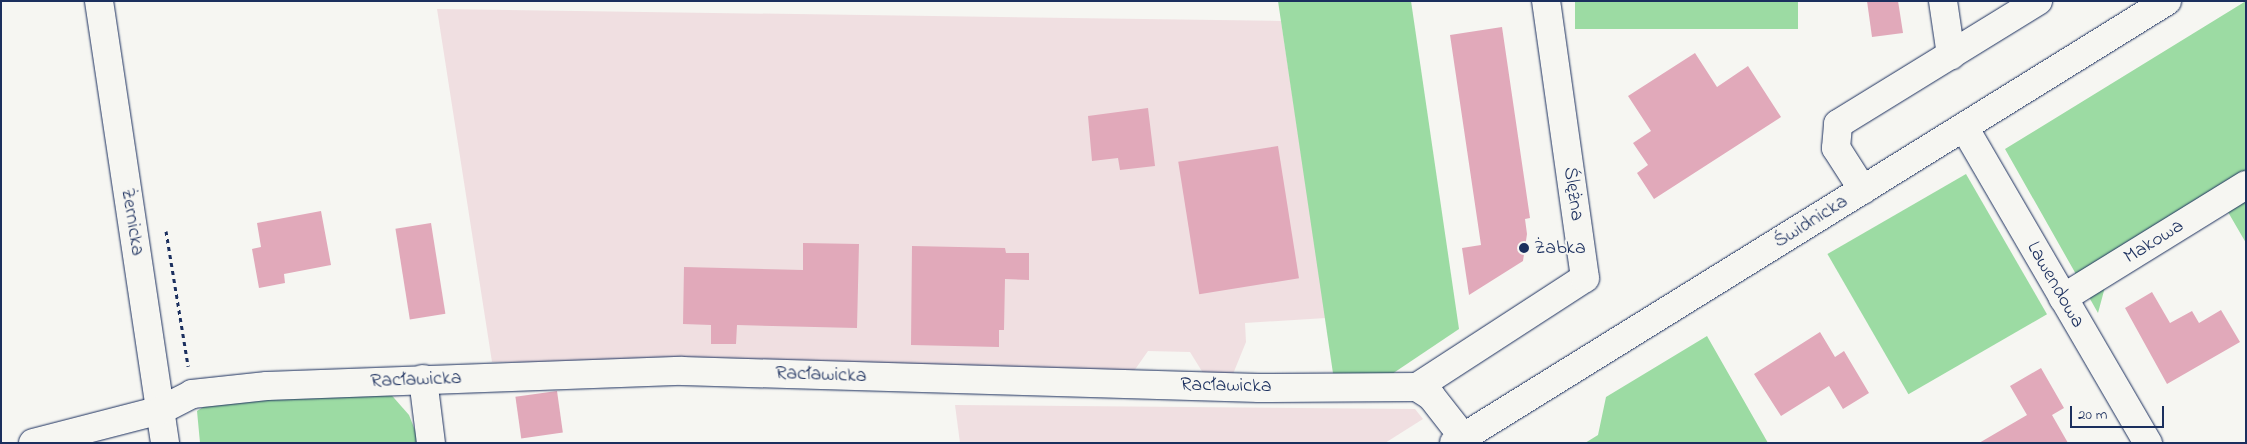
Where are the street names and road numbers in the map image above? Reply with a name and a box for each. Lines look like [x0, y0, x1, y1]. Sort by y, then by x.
street label: Ślężna [1557, 165, 1589, 223]
street label: Żernicka [115, 186, 149, 258]
street label: Świdnicka [1770, 190, 1852, 254]
street label: Makowa [2120, 214, 2188, 270]
street label: Lawendowa [2021, 238, 2089, 332]
street label: Racławicka [775, 361, 867, 389]
street label: Racławicka [370, 366, 462, 394]
street label: Racławicka [1180, 373, 1272, 399]

